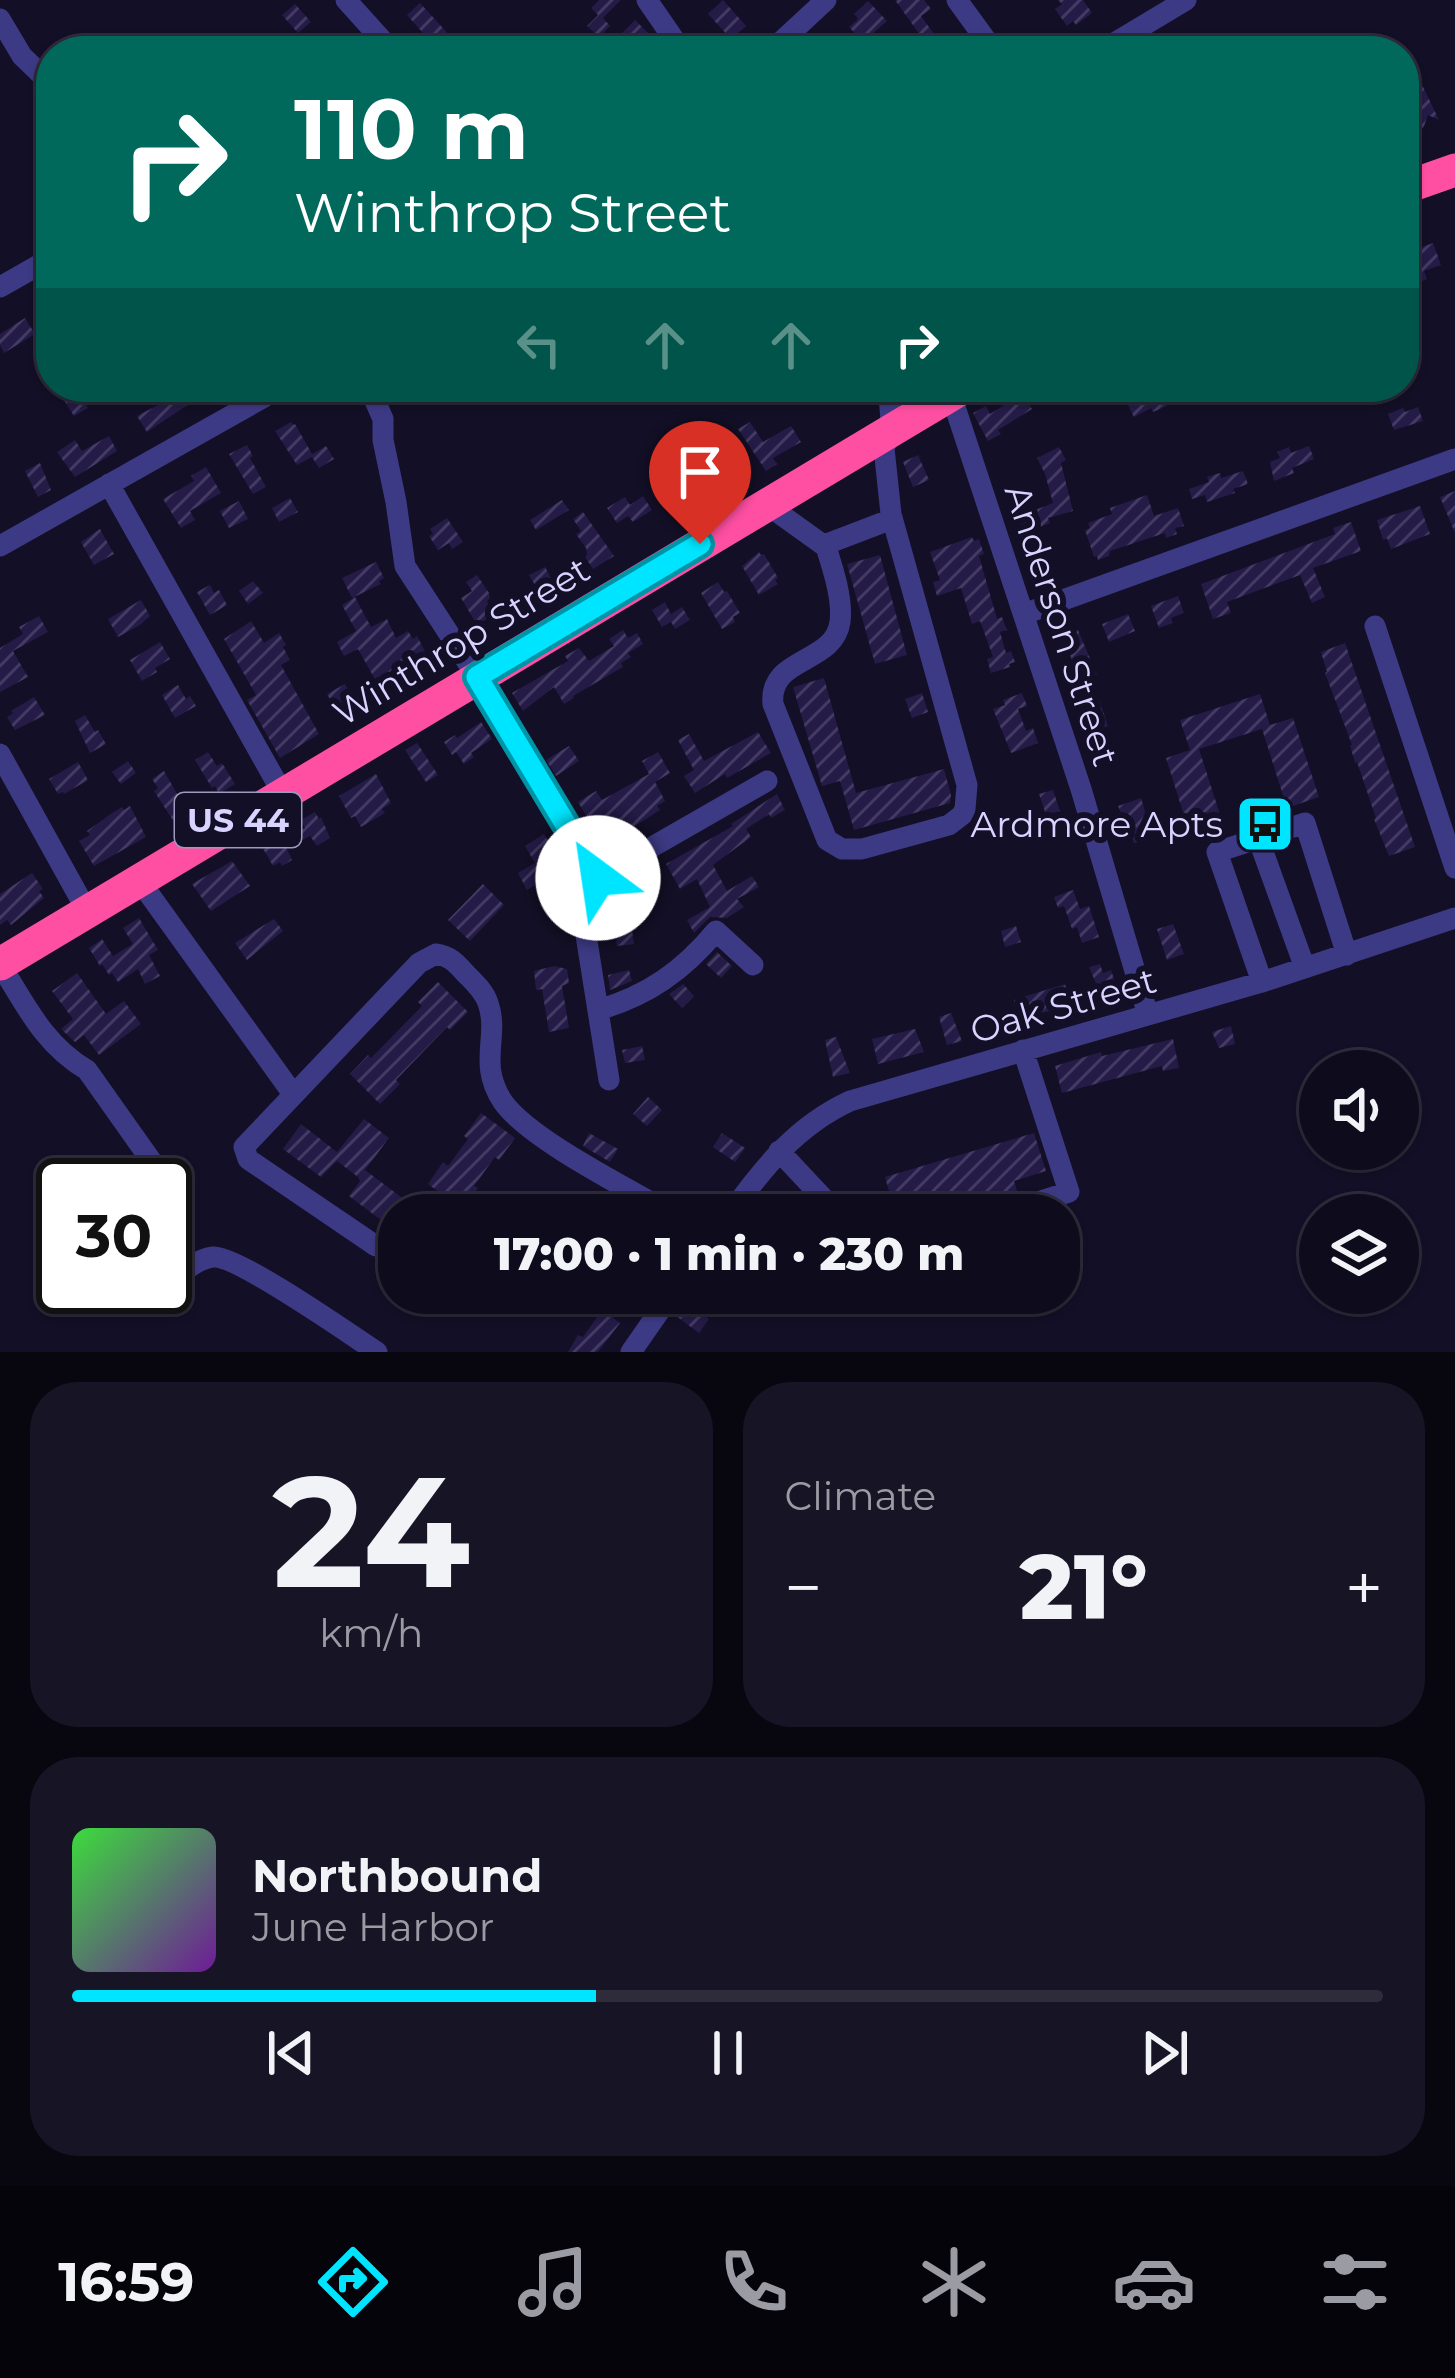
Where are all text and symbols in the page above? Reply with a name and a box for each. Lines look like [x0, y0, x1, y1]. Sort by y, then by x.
text: 110 m [294, 78, 529, 180]
icon: right [96, 84, 252, 240]
text: Winthrop Street [294, 180, 731, 246]
icon: left [506, 312, 572, 378]
icon: ahead [632, 312, 698, 378]
icon: ahead [758, 312, 824, 378]
icon: right [884, 312, 950, 378]
pin [649, 421, 751, 544]
icon: arrive [667, 439, 733, 505]
street label: Anderson Street [996, 479, 1128, 771]
street label: Winthrop Street [325, 547, 597, 735]
road number: US 44 [175, 793, 301, 847]
bus stop icon: Ardmore Apts [1234, 793, 1296, 855]
place label: Ardmore Apts [970, 802, 1223, 846]
position arrow [535, 815, 661, 941]
street label: Oak Street [965, 957, 1161, 1053]
map controls [1299, 1050, 1419, 1314]
button: sound [1299, 1050, 1419, 1170]
speed limit sign: 30 [36, 1158, 192, 1314]
button: layers [1299, 1194, 1419, 1314]
text: 17:00 · 1 min · 230 m [494, 1226, 964, 1281]
text: 24 [272, 1436, 470, 1626]
text: Climate [785, 1472, 936, 1520]
text: 21° [1020, 1532, 1148, 1642]
text: − [785, 1547, 822, 1628]
text: + [1345, 1547, 1383, 1628]
text: km/h [319, 1609, 423, 1657]
text: Northbound [252, 1848, 542, 1903]
text: June Harbor [252, 1903, 494, 1951]
icon: previous [258, 2020, 324, 2086]
icon: pause [695, 2020, 761, 2086]
icon: next [1132, 2020, 1198, 2086]
icon: directions [311, 2240, 395, 2324]
icon: music [511, 2240, 595, 2324]
icon: phone [712, 2240, 796, 2324]
icon: climate [912, 2240, 996, 2324]
icon: car [1112, 2240, 1196, 2324]
icon: filters [1313, 2240, 1397, 2324]
text: 16:59 [58, 2249, 194, 2315]

